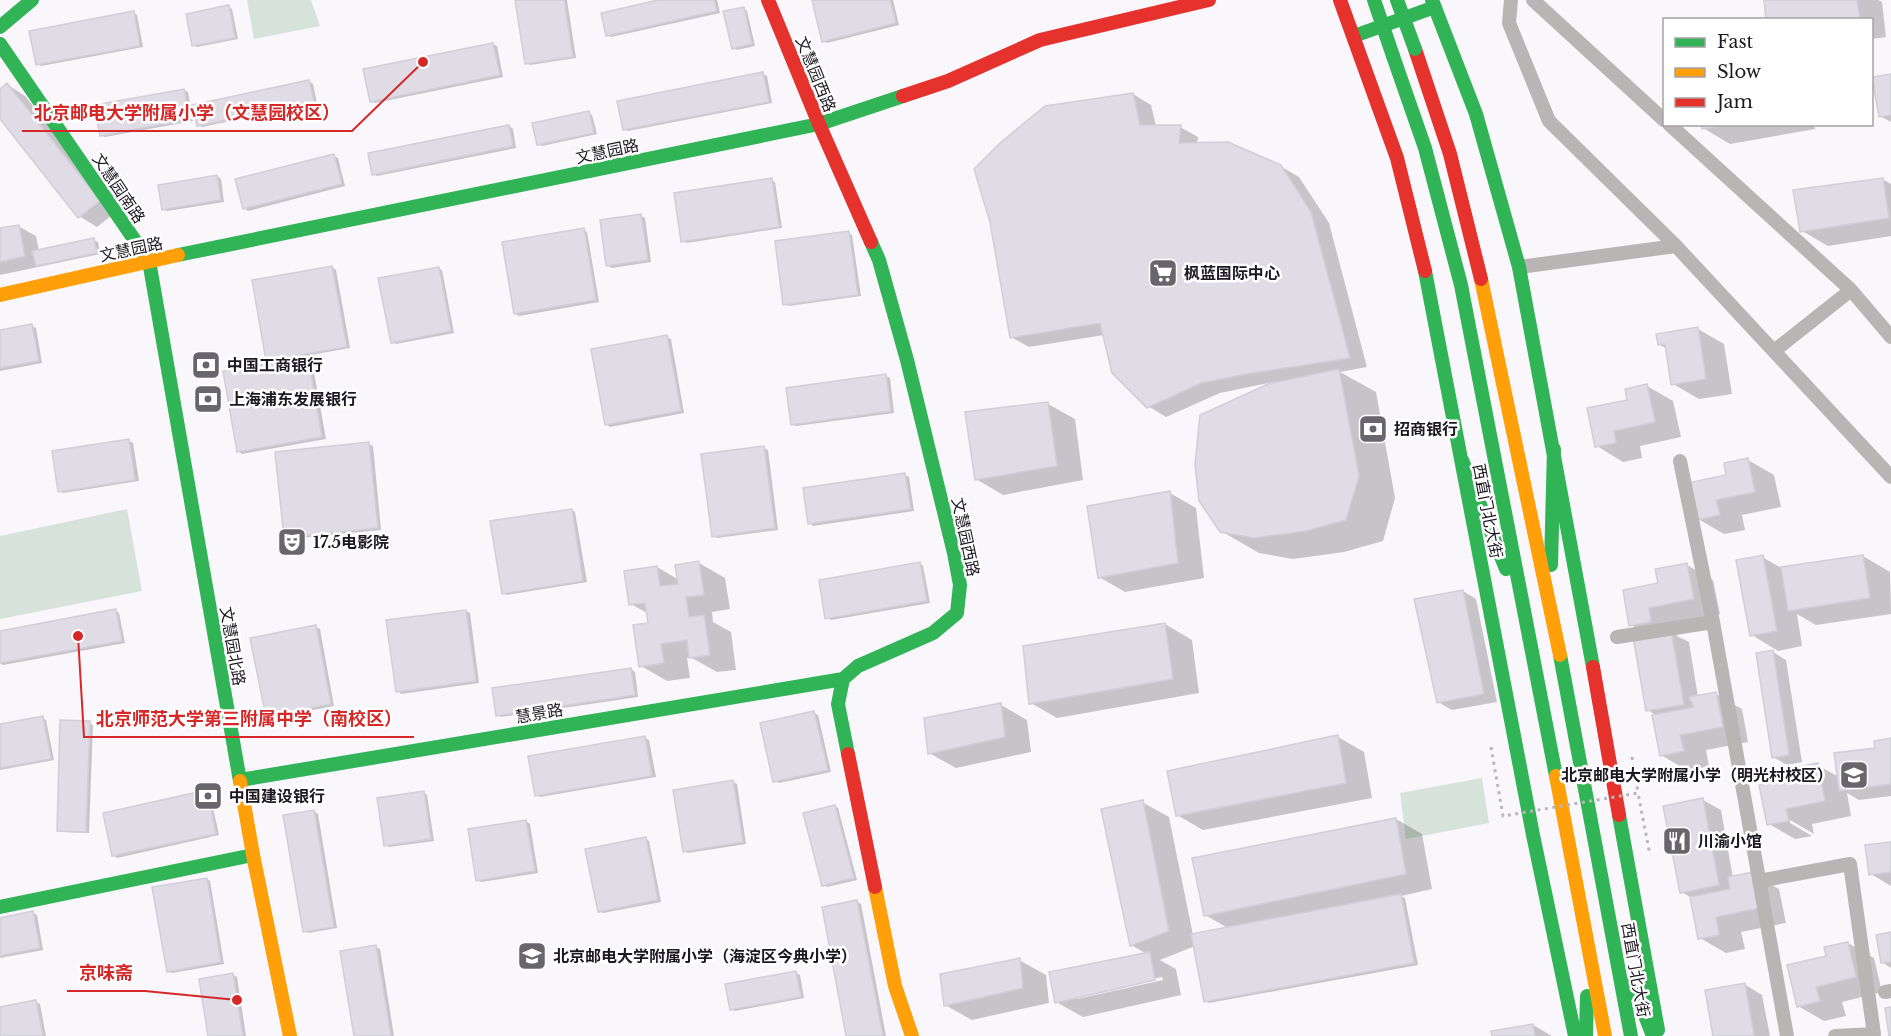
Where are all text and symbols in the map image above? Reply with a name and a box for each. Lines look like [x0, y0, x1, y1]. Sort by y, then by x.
legend [1663, 18, 1873, 126]
text: Fast [1717, 31, 1754, 53]
street label: 文慧园西路 [792, 33, 840, 115]
text: Slow [1717, 61, 1762, 83]
text: Jam [1715, 91, 1753, 113]
callout: 北京邮电大学附属小学（文慧园校区） [22, 95, 352, 131]
text: 北京邮电大学附属小学（文慧园校区） [34, 102, 340, 124]
street label: 文慧园路 [574, 135, 640, 167]
street label: 文慧园南路 [88, 149, 150, 227]
street label: 文慧园路 [98, 233, 164, 265]
supermarket icon: 枫蓝国际中心 [1147, 257, 1179, 289]
place label: 枫蓝国际中心 [1184, 263, 1280, 283]
bank icon: 中国工商银行 [190, 349, 222, 381]
place label: 中国工商银行 [227, 355, 323, 375]
bank icon: 上海浦东发展银行 [192, 383, 224, 415]
place label: 上海浦东发展银行 [229, 389, 357, 409]
bank icon: 招商银行 [1357, 413, 1389, 445]
place label: 招商银行 [1394, 419, 1458, 439]
street label: 西直门北大街 [1469, 462, 1507, 560]
street label: 文慧园西路 [948, 496, 984, 578]
theatre icon: 17.5电影院 [276, 526, 308, 558]
place label: 17.5电影院 [313, 532, 389, 552]
street label: 文慧园北路 [216, 605, 250, 687]
street label: 慧景路 [514, 699, 564, 727]
callout: 北京师范大学第三附属中学（南校区） [84, 701, 414, 737]
text: 北京师范大学第三附属中学（南校区） [96, 708, 402, 730]
school or university icon: 北京邮电大学附属小学（明光村校区） [1838, 759, 1870, 791]
place label: 北京邮电大学附属小学（明光村校区） [1561, 765, 1833, 785]
bank icon: 中国建设银行 [192, 780, 224, 812]
place label: 中国建设银行 [229, 786, 325, 806]
restaurant icon: 川渝小馆 [1661, 825, 1693, 857]
place label: 川渝小馆 [1698, 831, 1762, 851]
street label: 西直门北大街 [1618, 921, 1654, 1019]
school or university icon: 北京邮电大学附属小学（海淀区今典小学） [516, 940, 548, 972]
place label: 北京邮电大学附属小学（海淀区今典小学） [553, 946, 857, 966]
callout: 京味斋 [67, 955, 145, 991]
text: 京味斋 [79, 962, 133, 984]

